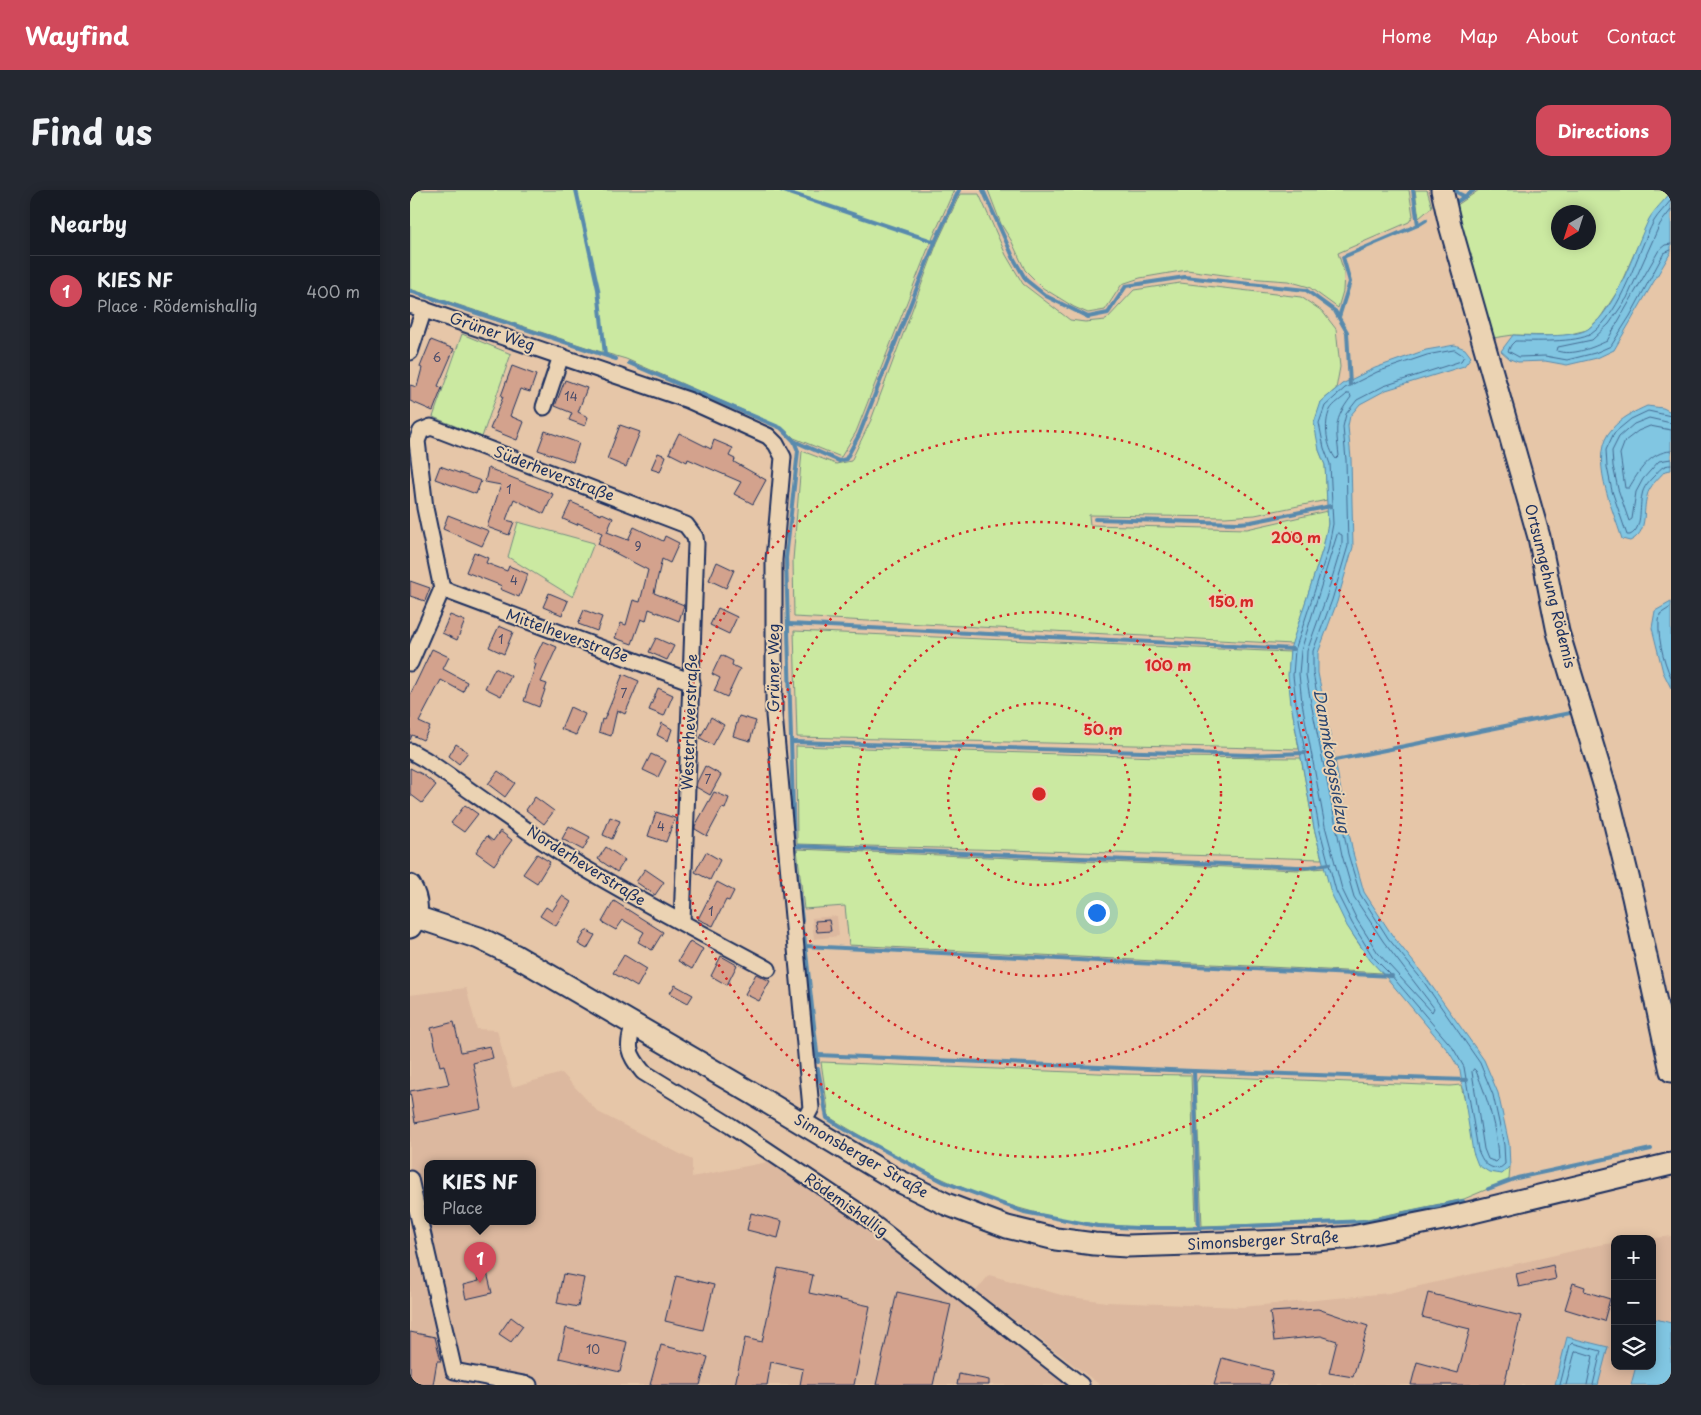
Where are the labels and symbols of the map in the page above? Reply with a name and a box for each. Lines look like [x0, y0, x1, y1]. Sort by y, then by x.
north arrow [1551, 205, 1596, 250]
street label: Grüner Weg [447, 305, 538, 356]
house number: 6 [433, 348, 441, 366]
house number: 14 [564, 387, 578, 405]
street label: Süderheverstraße [491, 439, 618, 506]
house number: 1 [506, 480, 512, 498]
street label: Ortsumgehung Rödemis [1520, 501, 1583, 670]
text: 200 m [1271, 525, 1321, 548]
house number: 9 [634, 537, 642, 555]
house number: 4 [510, 571, 518, 589]
text: 150 m [1208, 589, 1254, 612]
street label: Mittelheverstraße [503, 602, 632, 667]
street label: Grüner Weg [761, 624, 784, 712]
house number: 1 [498, 630, 504, 648]
street label: Westerheverstraße [675, 653, 702, 791]
text: 100 m [1145, 653, 1191, 676]
house number: 7 [621, 684, 628, 702]
water label: Dammkoogssielzug [1309, 687, 1358, 836]
text: 50 m [1084, 717, 1122, 740]
house number: 7 [705, 770, 712, 788]
centre of rings [1030, 785, 1048, 803]
house number: 4 [657, 817, 665, 835]
street label: Norderheverstraße [523, 819, 651, 911]
your location [1084, 900, 1110, 926]
house number: 1 [708, 902, 714, 920]
street label: Simonsberger Straße [790, 1107, 933, 1203]
street label: Rödemishallig [800, 1166, 893, 1241]
street label: Simonsberger Straße [1187, 1224, 1339, 1255]
pin: 1 [464, 1242, 496, 1283]
house number: 10 [586, 1340, 600, 1358]

